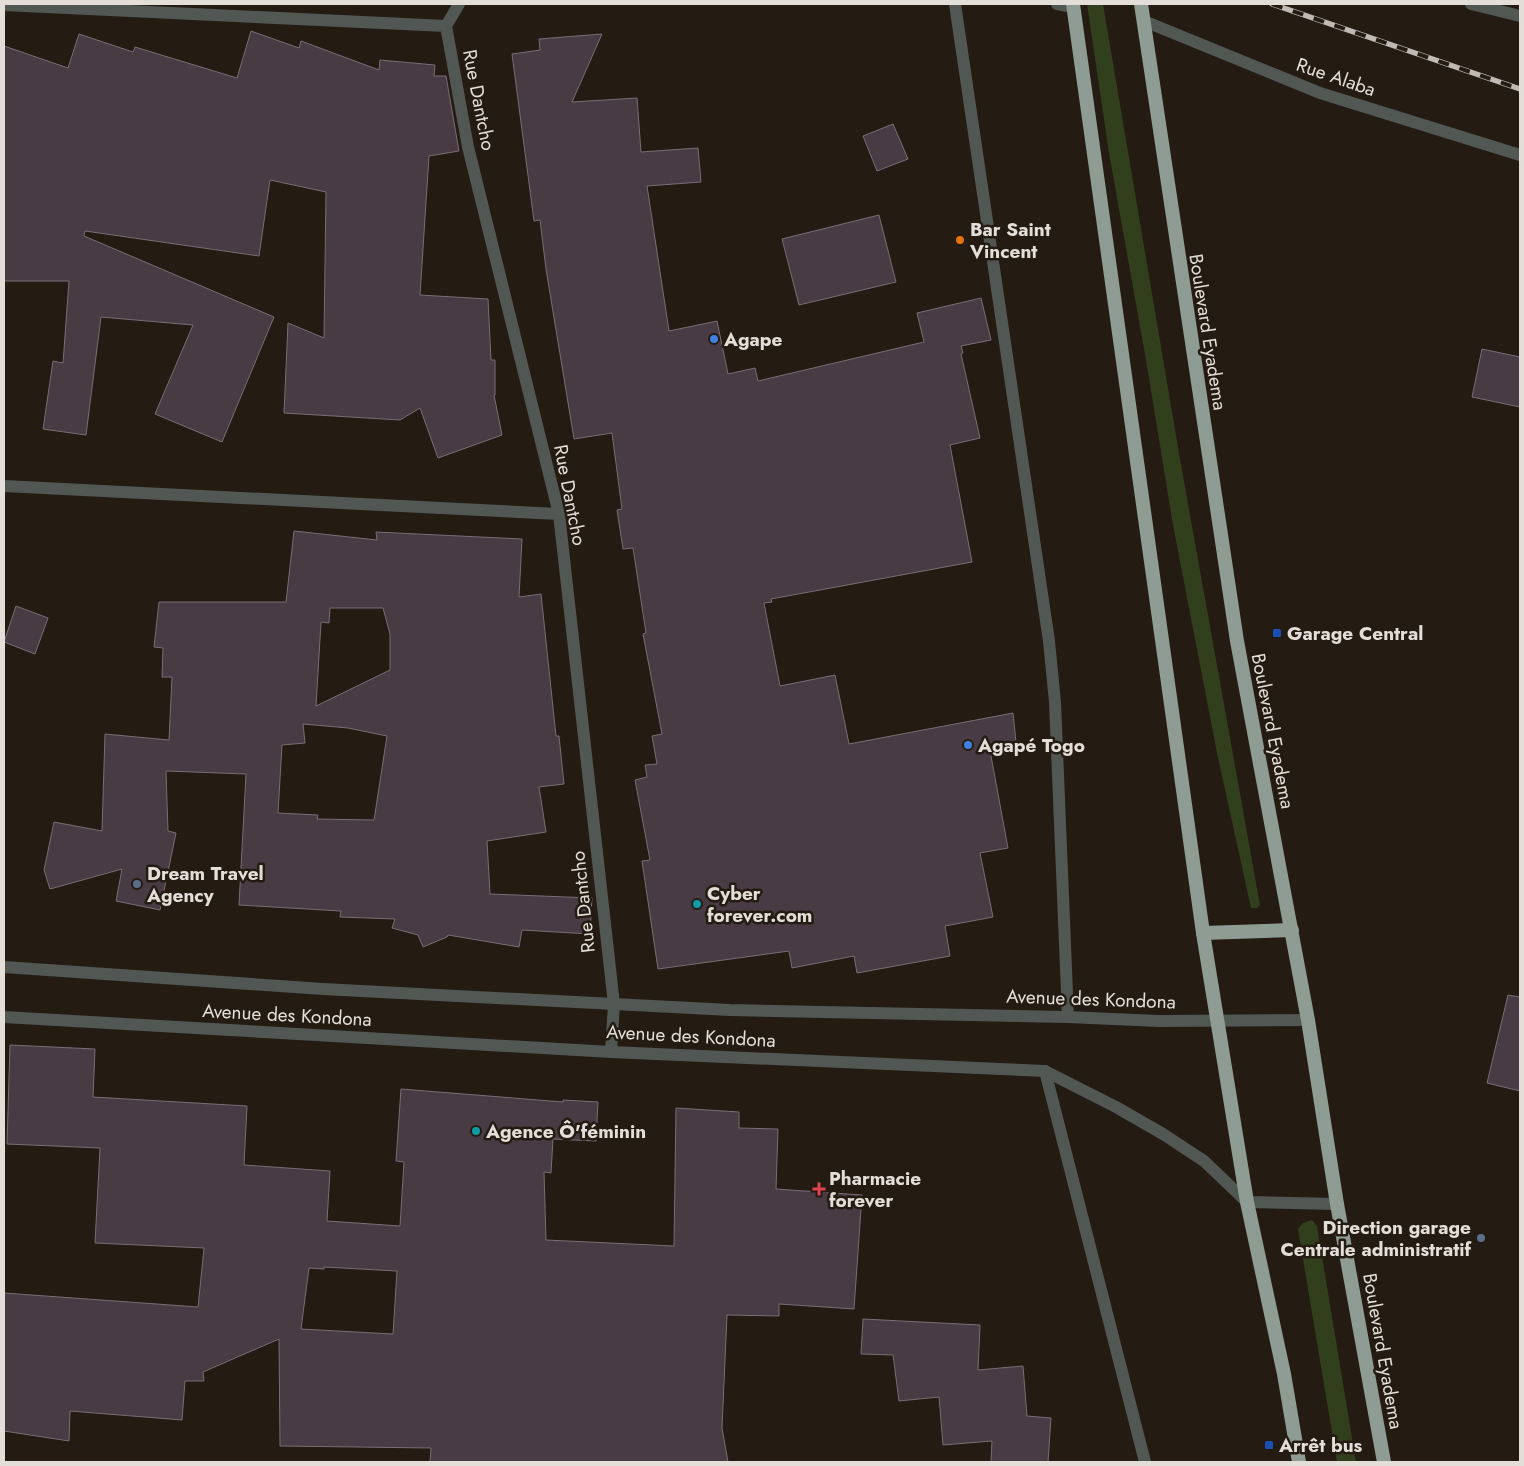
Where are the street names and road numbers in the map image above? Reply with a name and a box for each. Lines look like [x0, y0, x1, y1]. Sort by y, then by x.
street label: Rue Dantcho [456, 47, 502, 153]
street label: Rue Alaba [1293, 51, 1379, 103]
street label: Boulevard Eyadema [1182, 252, 1234, 412]
street label: Rue Dantcho [547, 442, 593, 548]
street label: Boulevard Eyadema [1245, 651, 1301, 811]
street label: Rue Dantcho [564, 850, 602, 954]
street label: Avenue des Kondona [1006, 983, 1176, 1015]
street label: Avenue des Kondona [202, 997, 372, 1033]
street label: Avenue des Kondona [606, 1018, 776, 1054]
street label: Boulevard Eyadema [1356, 1271, 1410, 1431]

